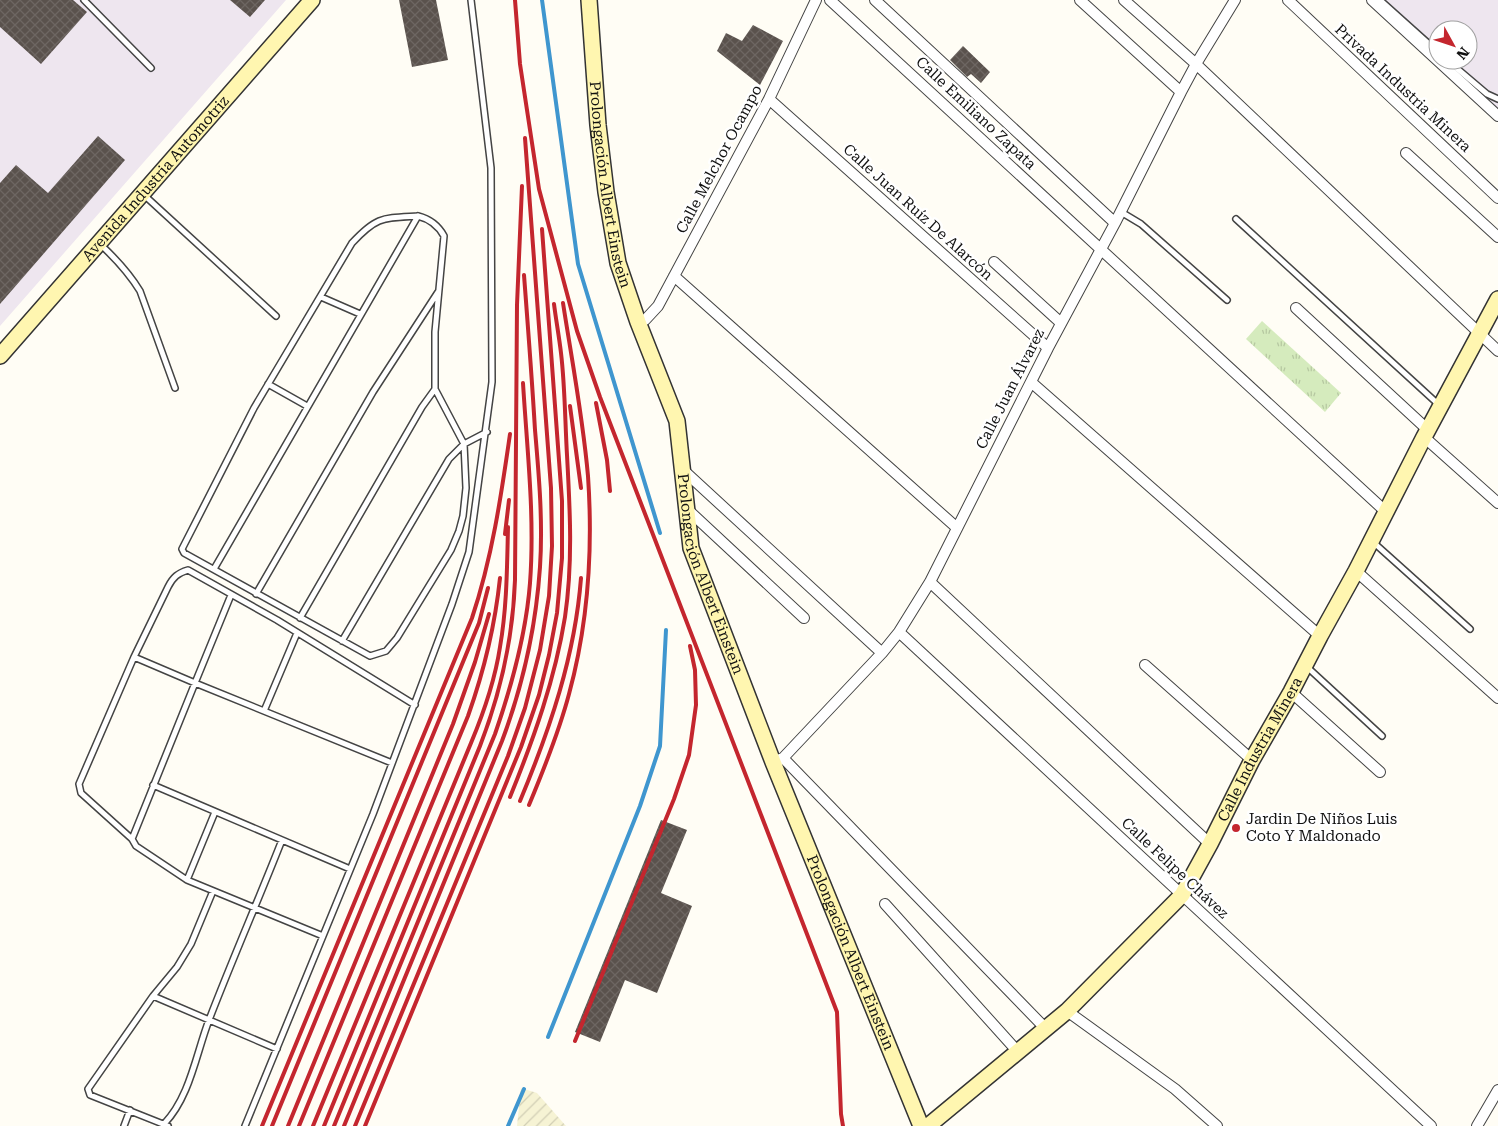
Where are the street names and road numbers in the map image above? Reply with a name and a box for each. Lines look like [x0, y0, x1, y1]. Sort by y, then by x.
street label: Privada Industria Minera [1331, 20, 1475, 156]
street label: Calle Emiliano Zapata [912, 53, 1040, 173]
street label: Prolongación Albert Einstein [586, 81, 635, 291]
street label: Calle Melchor Ocampo [672, 82, 766, 236]
street label: Avenida Industria Automotriz [78, 92, 233, 265]
street label: Calle Juan Ruíz De Alarcón [840, 140, 997, 284]
street label: Calle Juan Álvarez [972, 326, 1048, 452]
street label: Prolongación Albert Einstein [674, 473, 748, 677]
street label: Calle Industria Minera [1214, 674, 1306, 824]
street label: Calle Felipe Chávez [1118, 814, 1232, 922]
street label: Prolongación Albert Einstein [803, 852, 898, 1053]

